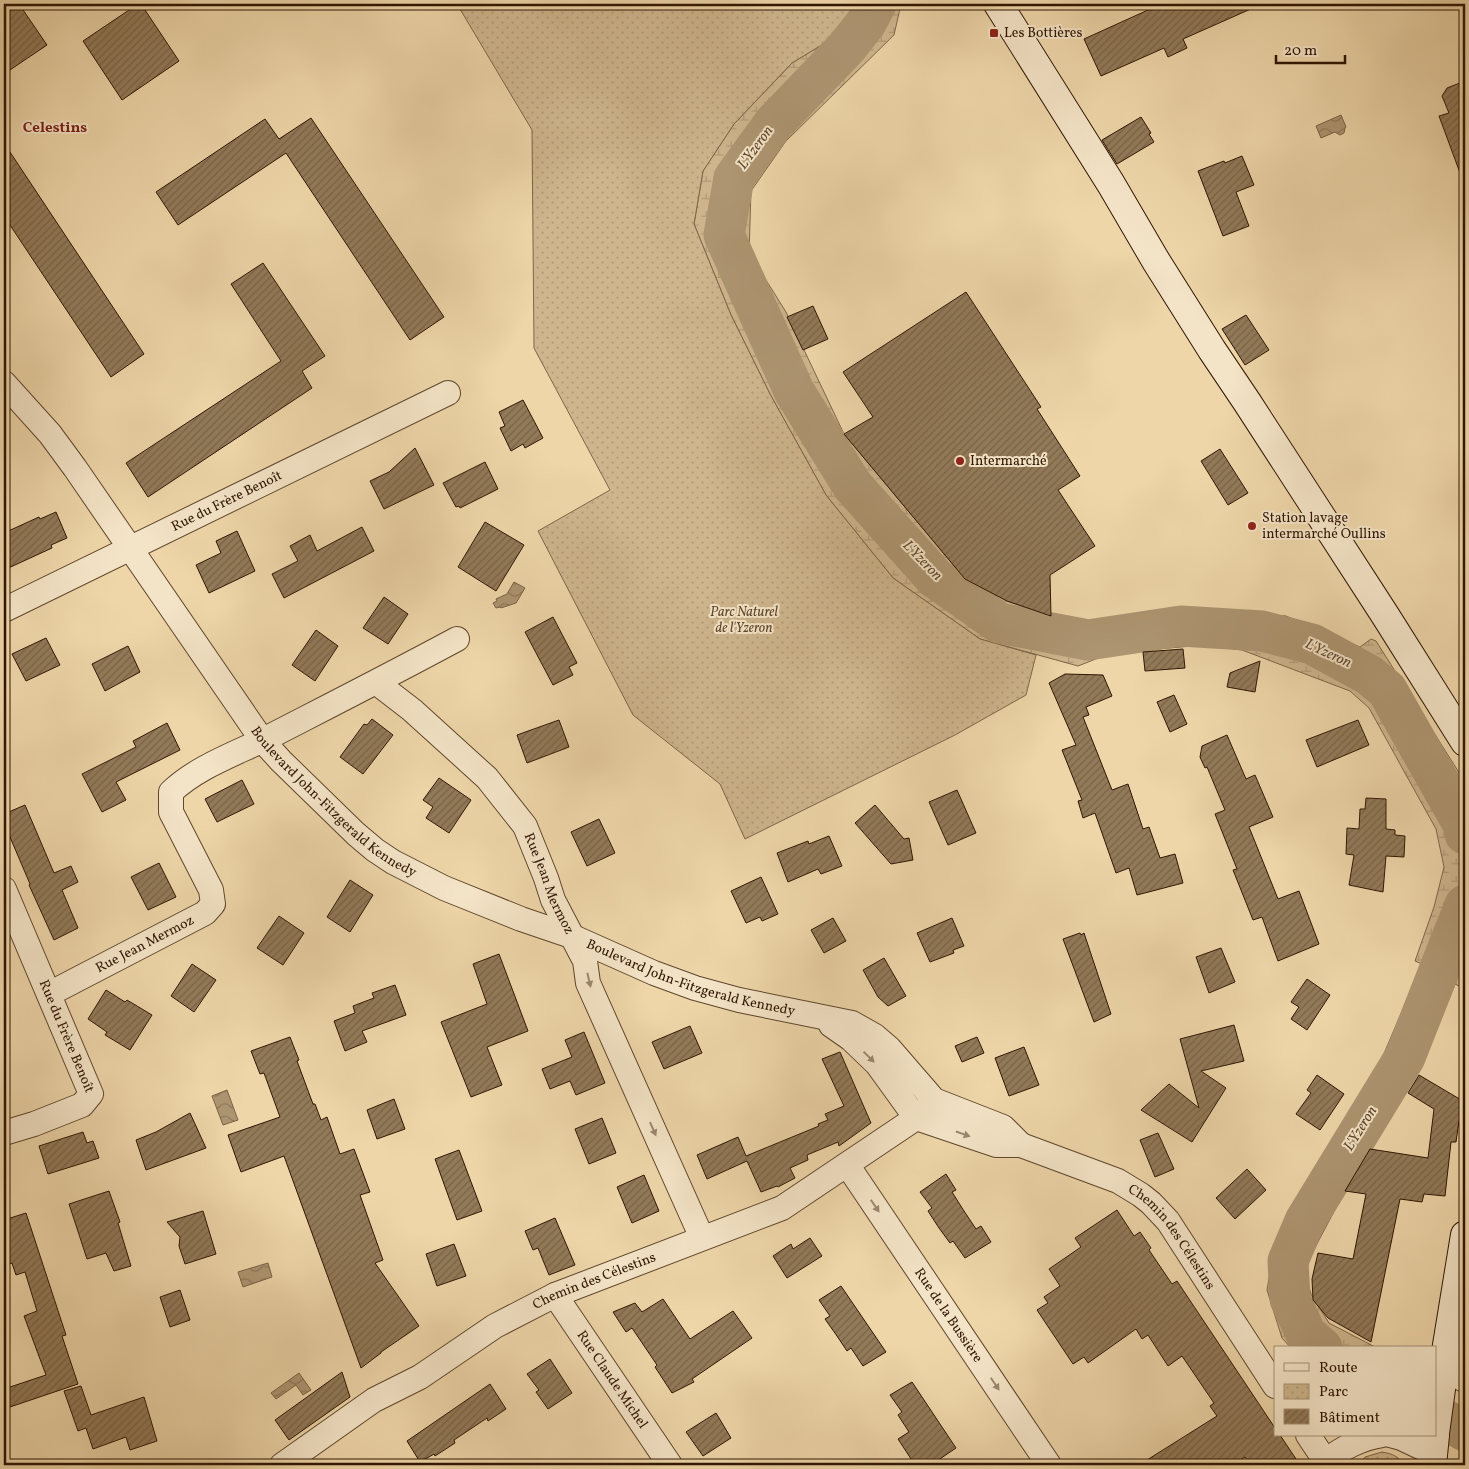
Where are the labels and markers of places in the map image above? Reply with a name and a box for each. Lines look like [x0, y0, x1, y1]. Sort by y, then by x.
place label: Les Bottières [1004, 24, 1082, 43]
marker: Les Bottières [988, 27, 1000, 39]
place label: Intermarché [970, 452, 1047, 471]
marker: Intermarché [954, 455, 966, 467]
place label: Station lavage intermarché Oullins [1262, 509, 1386, 544]
marker: Station lavage intermarché Oullins [1246, 520, 1258, 532]

